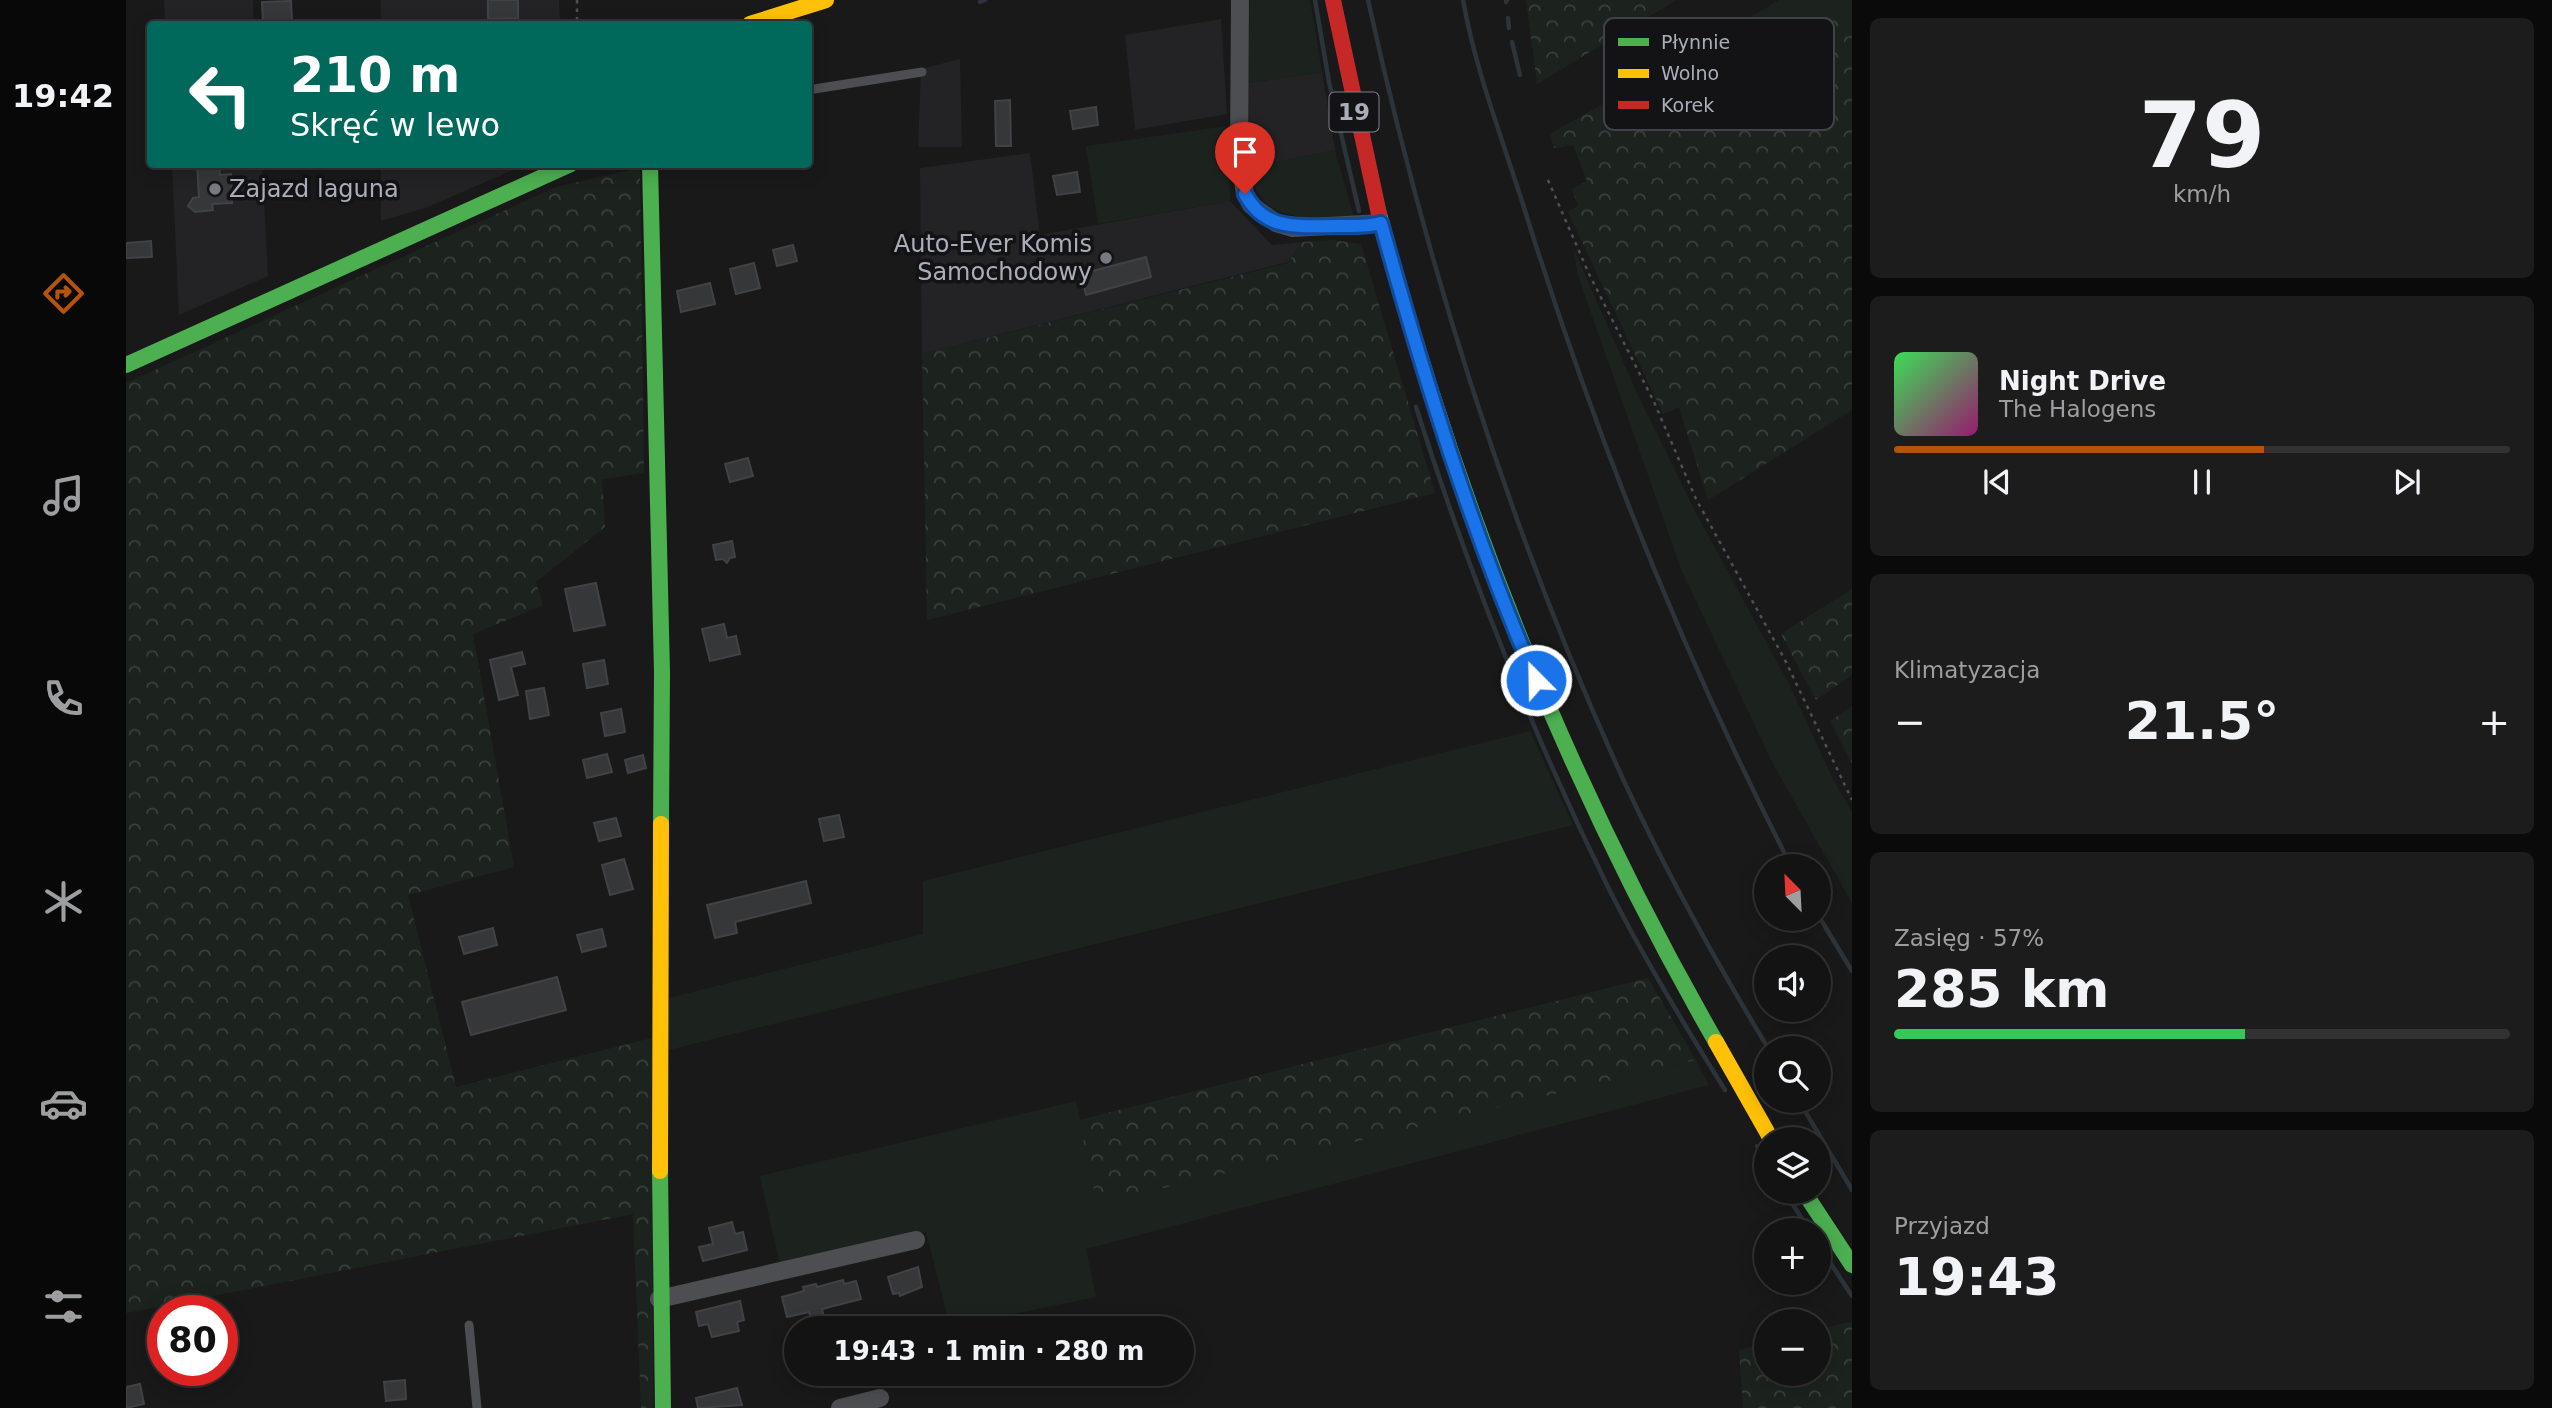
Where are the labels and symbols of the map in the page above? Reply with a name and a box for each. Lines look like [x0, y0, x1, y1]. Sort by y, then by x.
legend [1604, 18, 1834, 130]
text: Płynnie [1661, 31, 1730, 53]
text: Wolno [1661, 62, 1719, 84]
road number: 19 [1330, 92, 1378, 132]
text: Korek [1661, 94, 1714, 116]
pin [1215, 122, 1275, 194]
place label: Zajazd laguna [229, 175, 399, 203]
marker: Zajazd laguna [207, 181, 223, 197]
place label: Auto-Ever Komis Samochodowy [894, 230, 1092, 286]
marker: Auto-Ever Komis Samochodowy [1098, 250, 1114, 266]
position arrow [1499, 643, 1573, 717]
north arrow [1754, 854, 1830, 931]
speed limit sign: 80 [147, 1295, 238, 1386]

